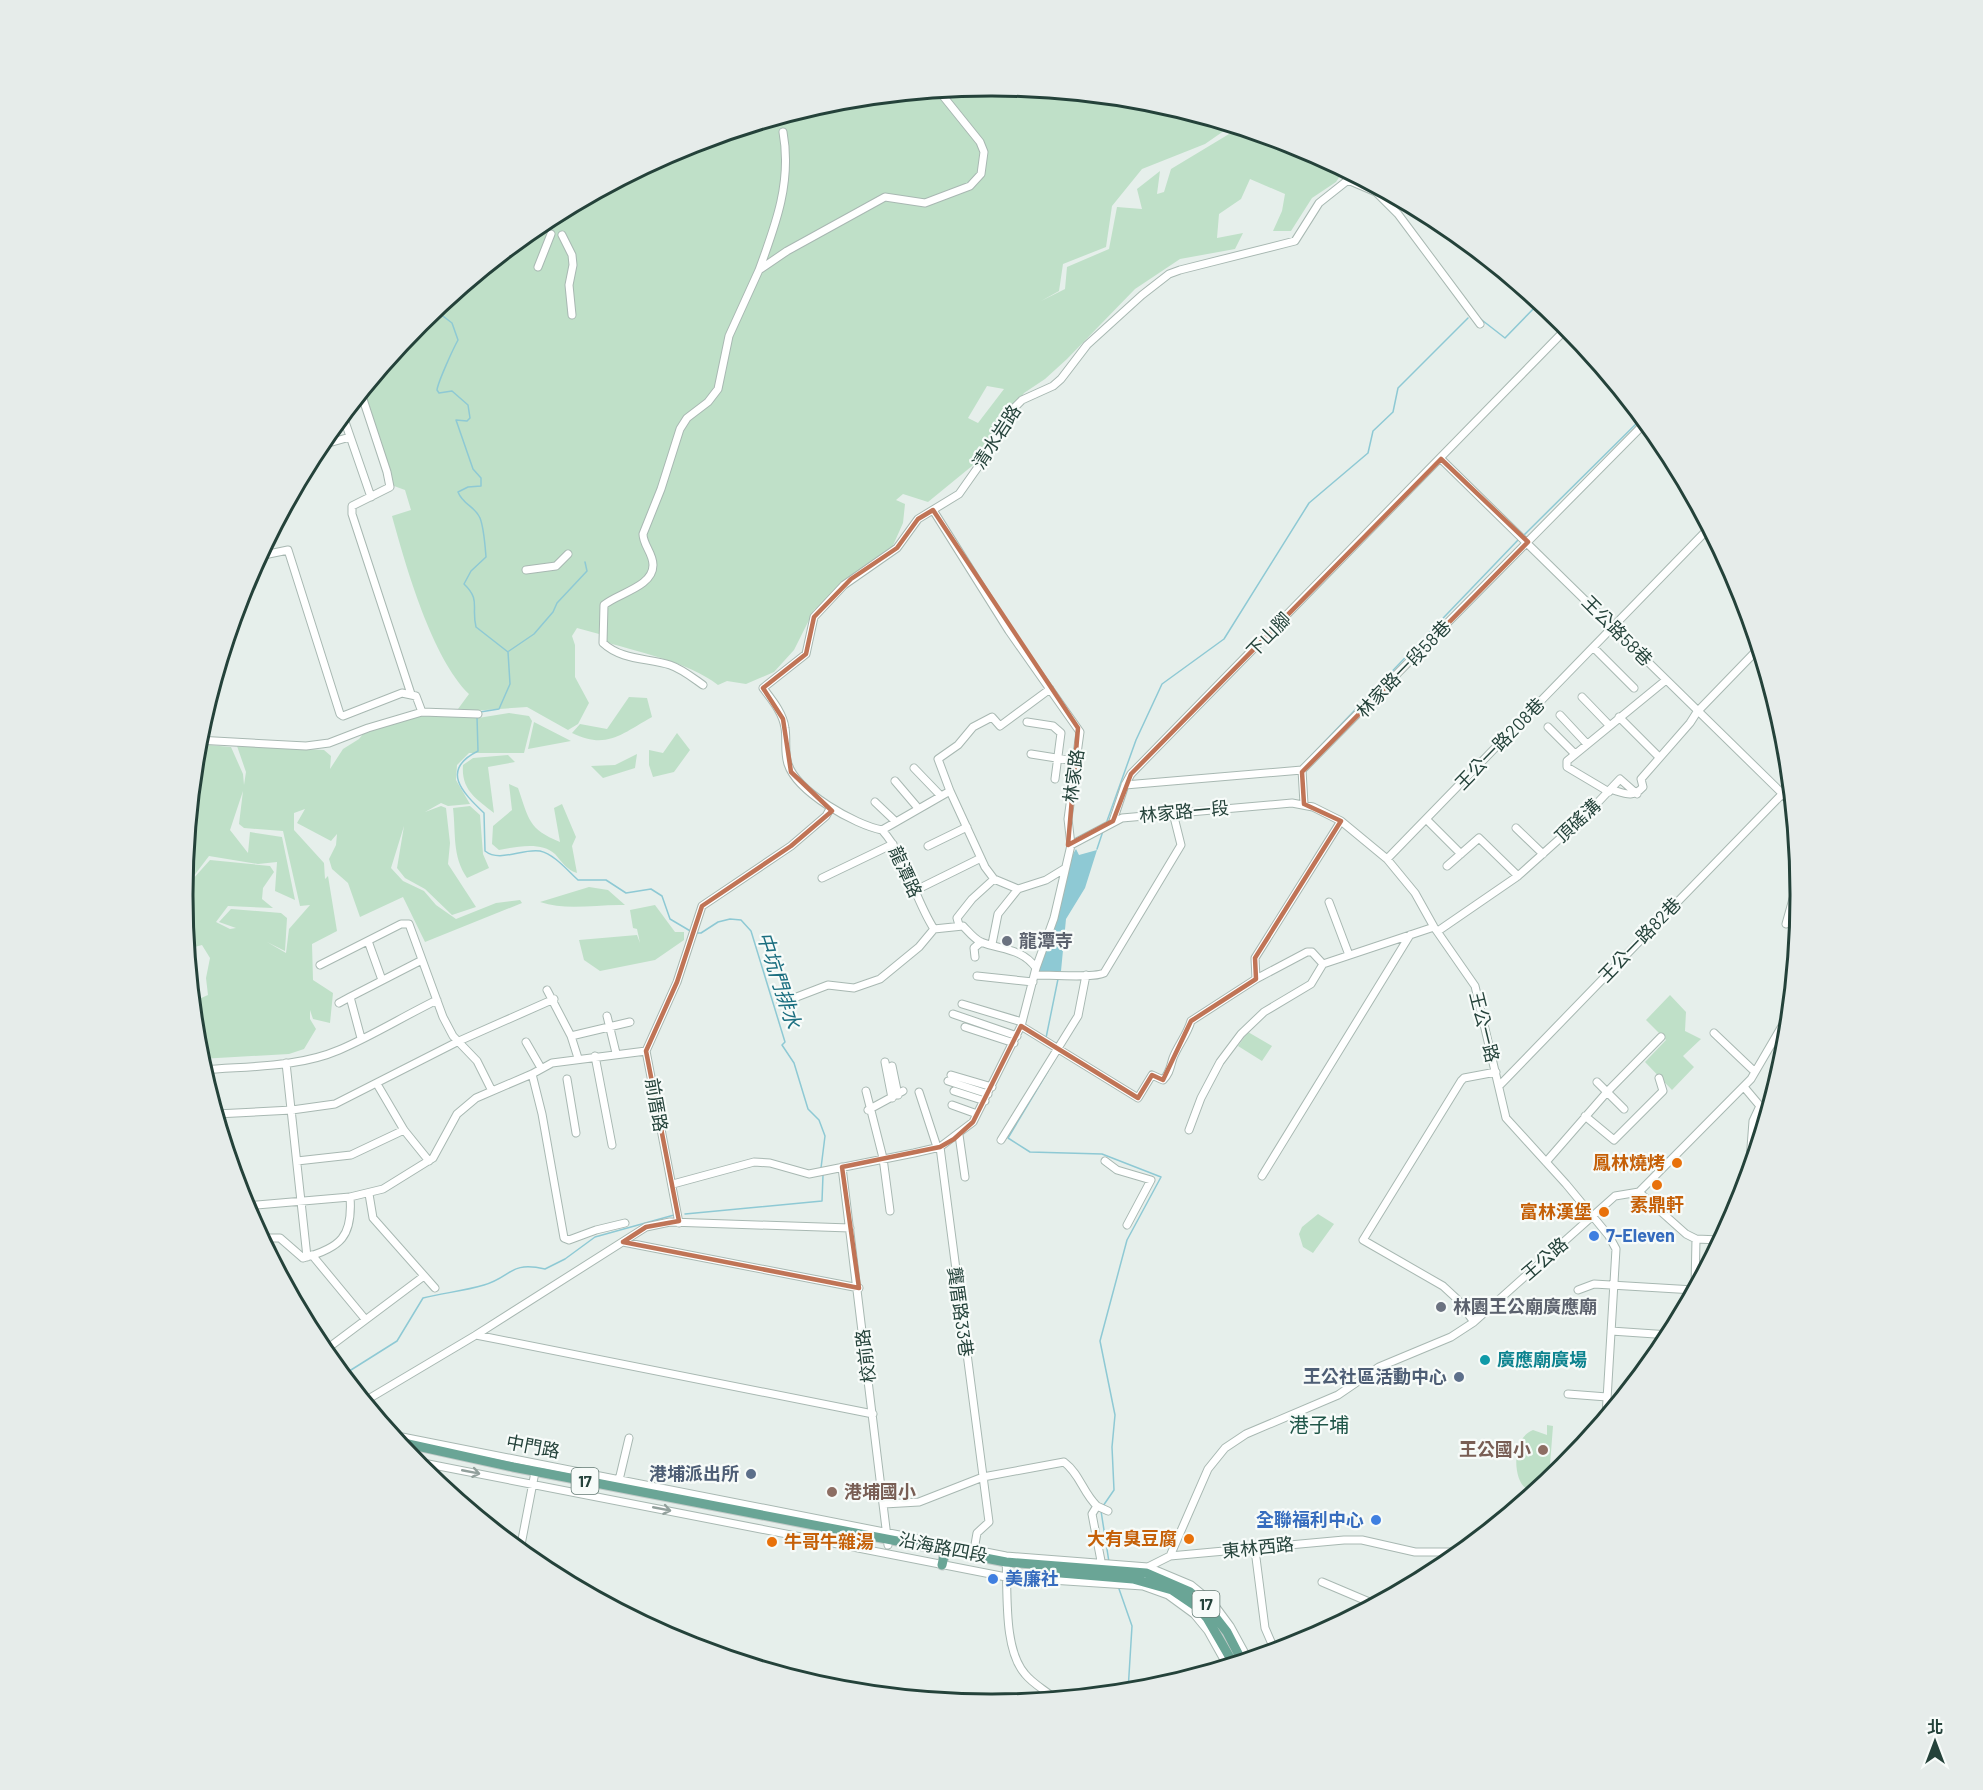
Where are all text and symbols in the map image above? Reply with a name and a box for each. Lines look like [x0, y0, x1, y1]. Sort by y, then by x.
street label: 清水岩路 [967, 400, 1025, 473]
street label: 王公路58巷 [1578, 590, 1658, 670]
street label: 下山腳 [1242, 607, 1295, 661]
street label: 林家路一段58巷 [1351, 615, 1455, 721]
street label: 王公一路208巷 [1450, 693, 1549, 794]
street label: 林家路 [1058, 748, 1088, 804]
street label: 頂磘溝 [1550, 794, 1605, 847]
street label: 林家路一段 [1138, 796, 1230, 826]
street label: 龍潭路 [885, 842, 927, 901]
street label: 王公一路82巷 [1593, 892, 1685, 986]
water label: 中坑門排水 [753, 928, 807, 1032]
place label: 龍潭寺 [1019, 929, 1073, 951]
marker: 龍潭寺 [1000, 934, 1014, 948]
street label: 王公一路 [1466, 989, 1504, 1064]
street label: 前厝路 [641, 1076, 673, 1133]
place label: 鳳林燒烤 [1593, 1151, 1665, 1173]
marker: 鳳林燒烤 [1670, 1156, 1684, 1170]
marker: 素鼎軒 [1650, 1178, 1664, 1192]
place label: 素鼎軒 [1630, 1193, 1684, 1215]
place label: 富林漢堡 [1520, 1200, 1592, 1222]
marker: 富林漢堡 [1597, 1205, 1611, 1219]
place label: 7-Eleven [1606, 1224, 1675, 1246]
marker: 7-Eleven [1587, 1229, 1601, 1243]
street label: 王公路 [1517, 1232, 1572, 1284]
street label: 龔厝路33巷 [944, 1265, 978, 1358]
place label: 林園王公廟廣應廟 [1453, 1295, 1597, 1317]
marker: 林園王公廟廣應廟 [1434, 1300, 1448, 1314]
street label: 校前路 [851, 1328, 879, 1384]
place label: 廣應廟廣場 [1497, 1348, 1587, 1370]
marker: 廣應廟廣場 [1478, 1353, 1492, 1367]
place label: 王公社區活動中心 [1303, 1365, 1447, 1387]
marker: 王公社區活動中心 [1452, 1370, 1466, 1384]
district label: 港子埔 [1289, 1412, 1349, 1436]
street label: 中門路 [505, 1430, 562, 1462]
place label: 王公國小 [1459, 1438, 1531, 1460]
marker: 王公國小 [1536, 1443, 1550, 1457]
place label: 港埔派出所 [649, 1462, 739, 1484]
one-way arrow [461, 1467, 480, 1478]
marker: 港埔派出所 [744, 1467, 758, 1481]
road number: 17 [572, 1468, 598, 1494]
place label: 港埔國小 [844, 1480, 916, 1502]
marker: 港埔國小 [825, 1485, 839, 1499]
one-way arrow [652, 1504, 671, 1515]
place label: 全聯福利中心 [1256, 1508, 1364, 1530]
marker: 全聯福利中心 [1369, 1513, 1383, 1527]
place label: 大有臭豆腐 [1087, 1527, 1177, 1549]
street label: 沿海路四段 [897, 1528, 989, 1566]
place label: 牛哥牛雜湯 [784, 1530, 874, 1552]
marker: 大有臭豆腐 [1182, 1532, 1196, 1546]
street label: 東林西路 [1221, 1532, 1295, 1562]
marker: 牛哥牛雜湯 [765, 1535, 779, 1549]
place label: 美廉社 [1005, 1567, 1059, 1589]
marker: 美廉社 [986, 1572, 1000, 1586]
road number: 17 [1192, 1591, 1220, 1617]
north arrow [1905, 1712, 1965, 1772]
text: 北 [1927, 1717, 1943, 1736]

